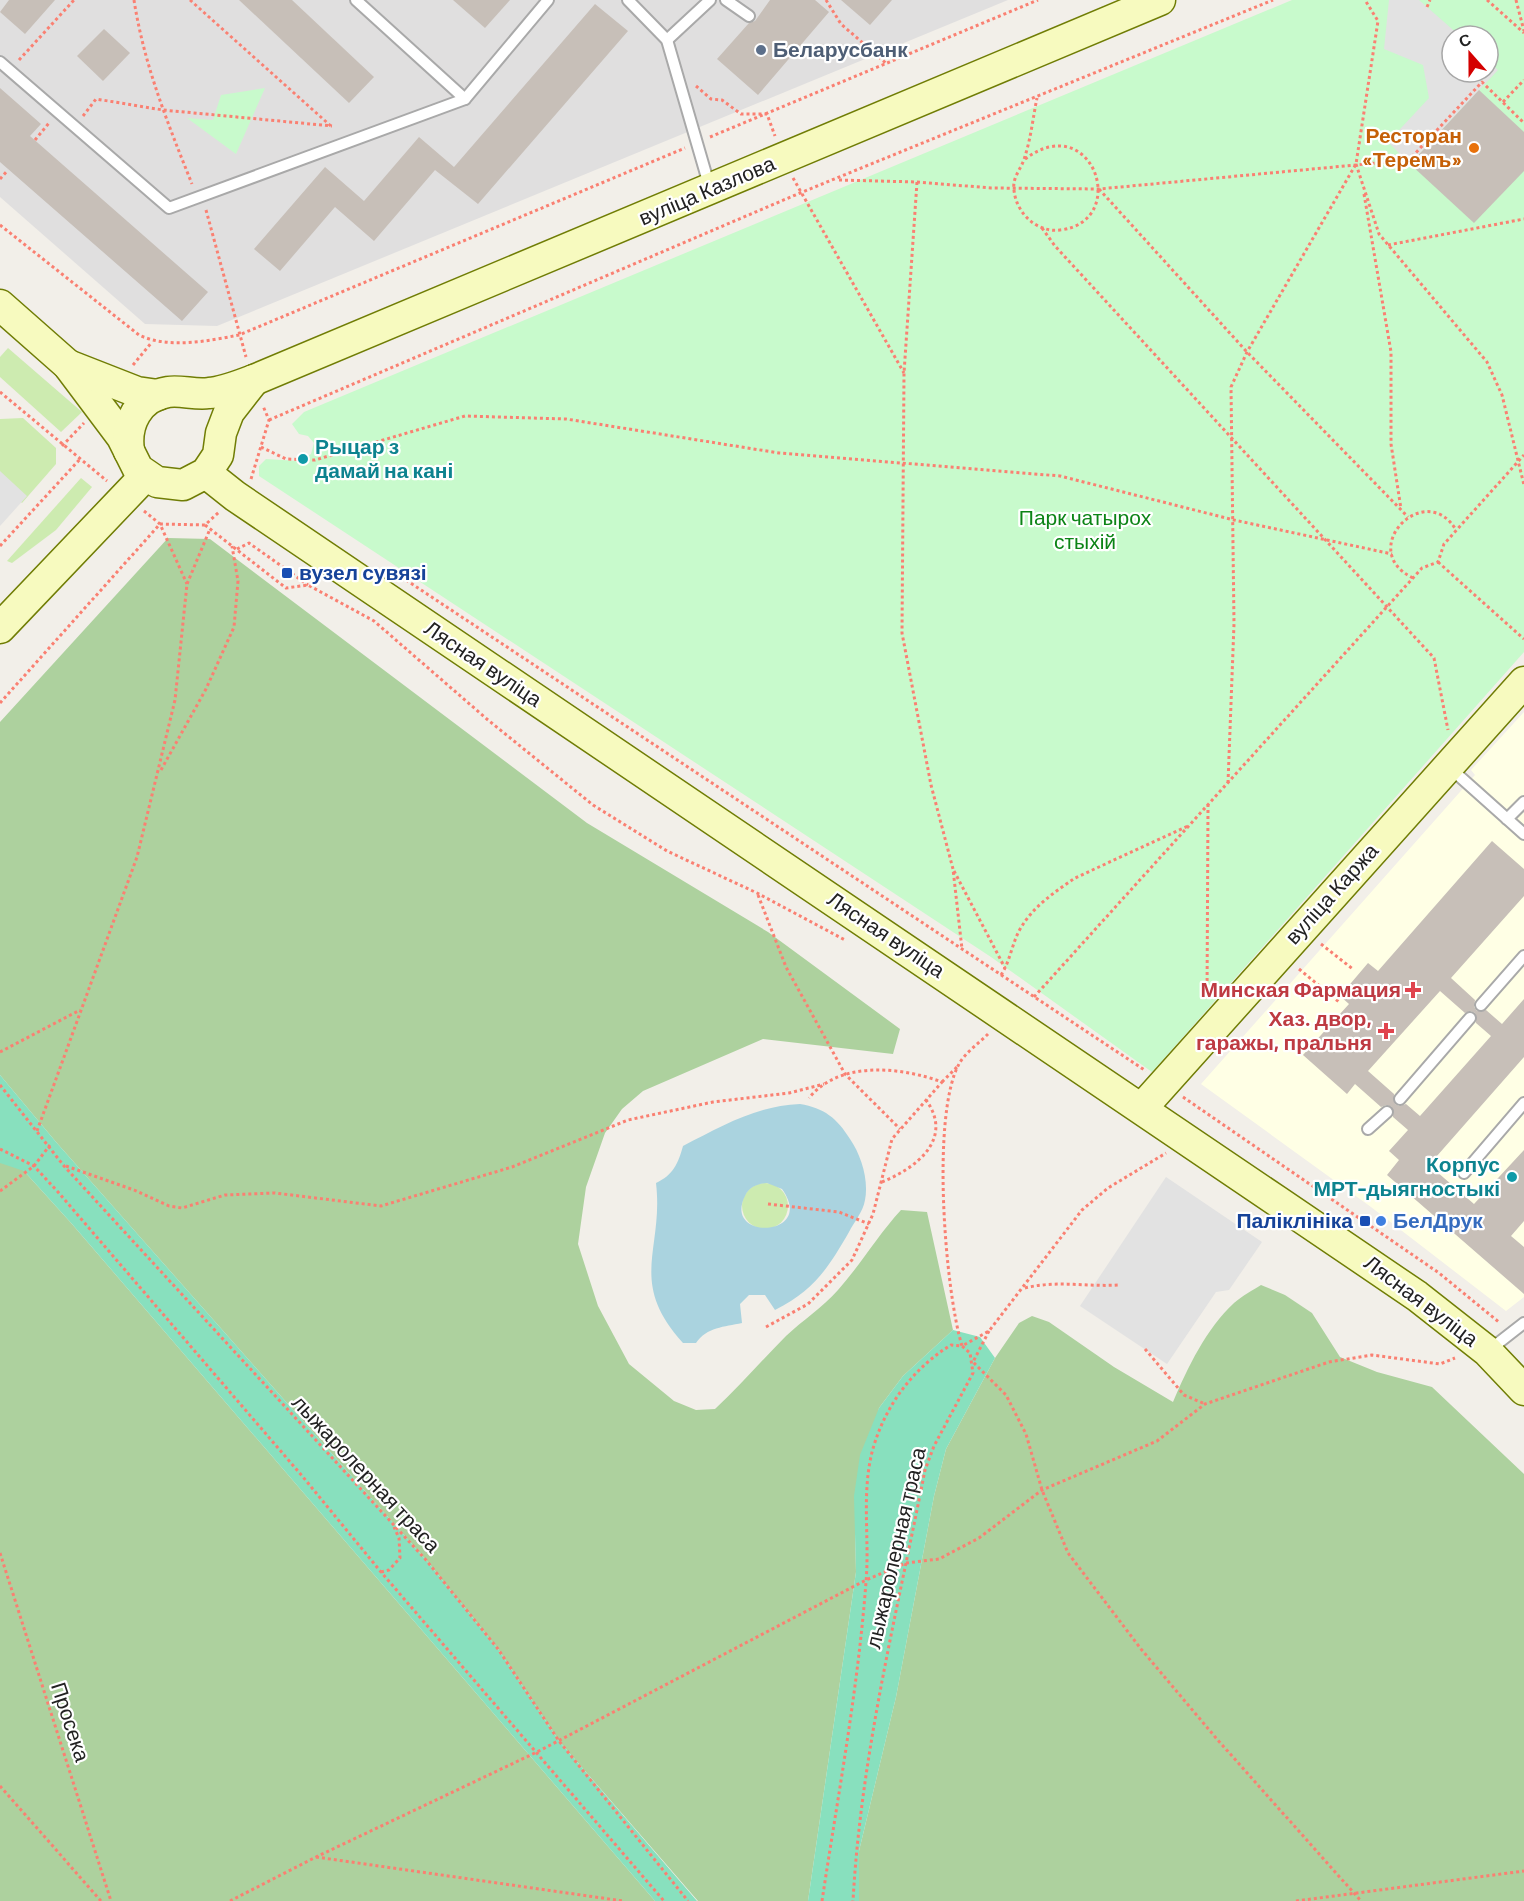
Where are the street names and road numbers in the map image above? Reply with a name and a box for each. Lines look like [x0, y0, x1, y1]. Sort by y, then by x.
street label: вуліца Казлова [635, 150, 779, 230]
street label: Лясная вуліца [421, 614, 547, 711]
street label: вуліца Каржа [1279, 837, 1383, 949]
street label: Лясная вуліца [824, 885, 950, 982]
street label: Лясная вуліца [1360, 1249, 1484, 1351]
street label: лыжаролерная траса [288, 1389, 447, 1557]
street label: лыжаролерная траса [859, 1444, 930, 1651]
street label: Просека [47, 1679, 96, 1765]

